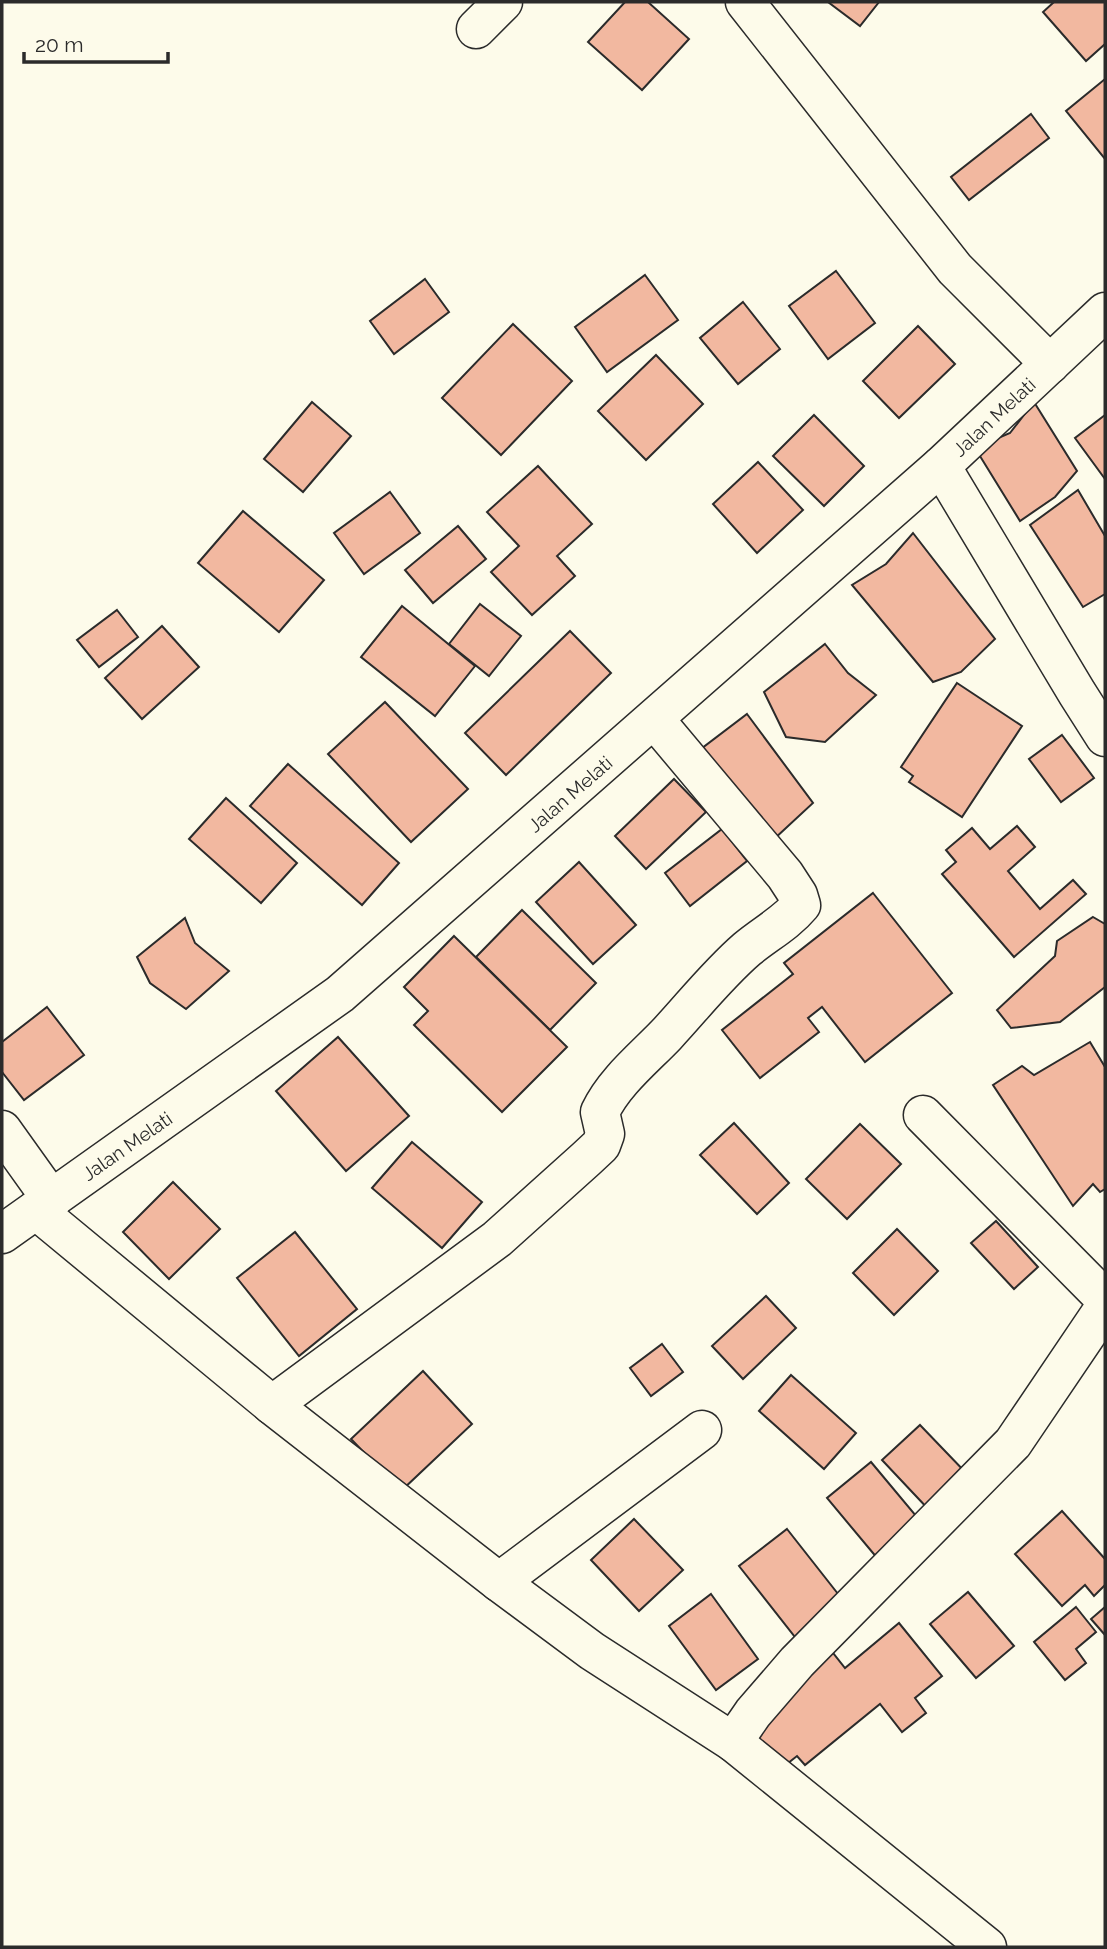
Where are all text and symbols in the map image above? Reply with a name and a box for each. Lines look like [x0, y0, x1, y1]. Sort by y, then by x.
scale bar [24, 21, 168, 65]
text: 20 m [35, 32, 83, 57]
street label: Jalan Melati [948, 373, 1040, 461]
street label: Jalan Melati [523, 751, 617, 837]
street label: Jalan Melati [78, 1107, 176, 1185]

